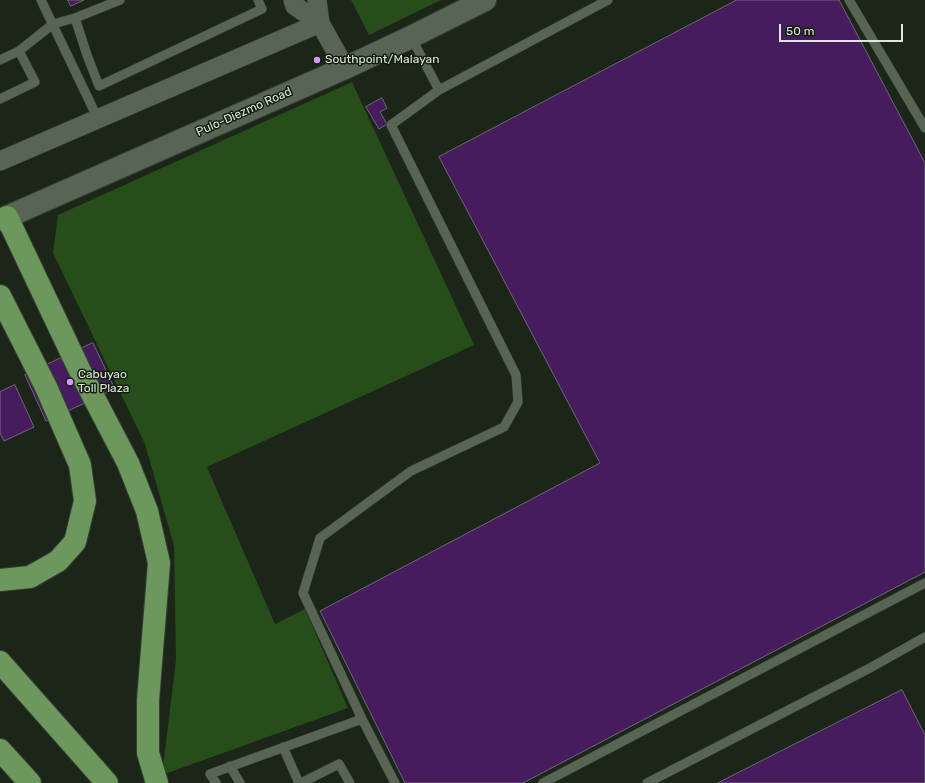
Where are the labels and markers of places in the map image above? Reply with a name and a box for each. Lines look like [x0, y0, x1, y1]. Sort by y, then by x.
place label: Southpoint/Malayan [325, 53, 439, 67]
marker: Southpoint/Malayan [312, 55, 322, 65]
place label: Cabuyao Toll Plaza [78, 368, 129, 396]
marker: Cabuyao Toll Plaza [65, 377, 75, 387]

